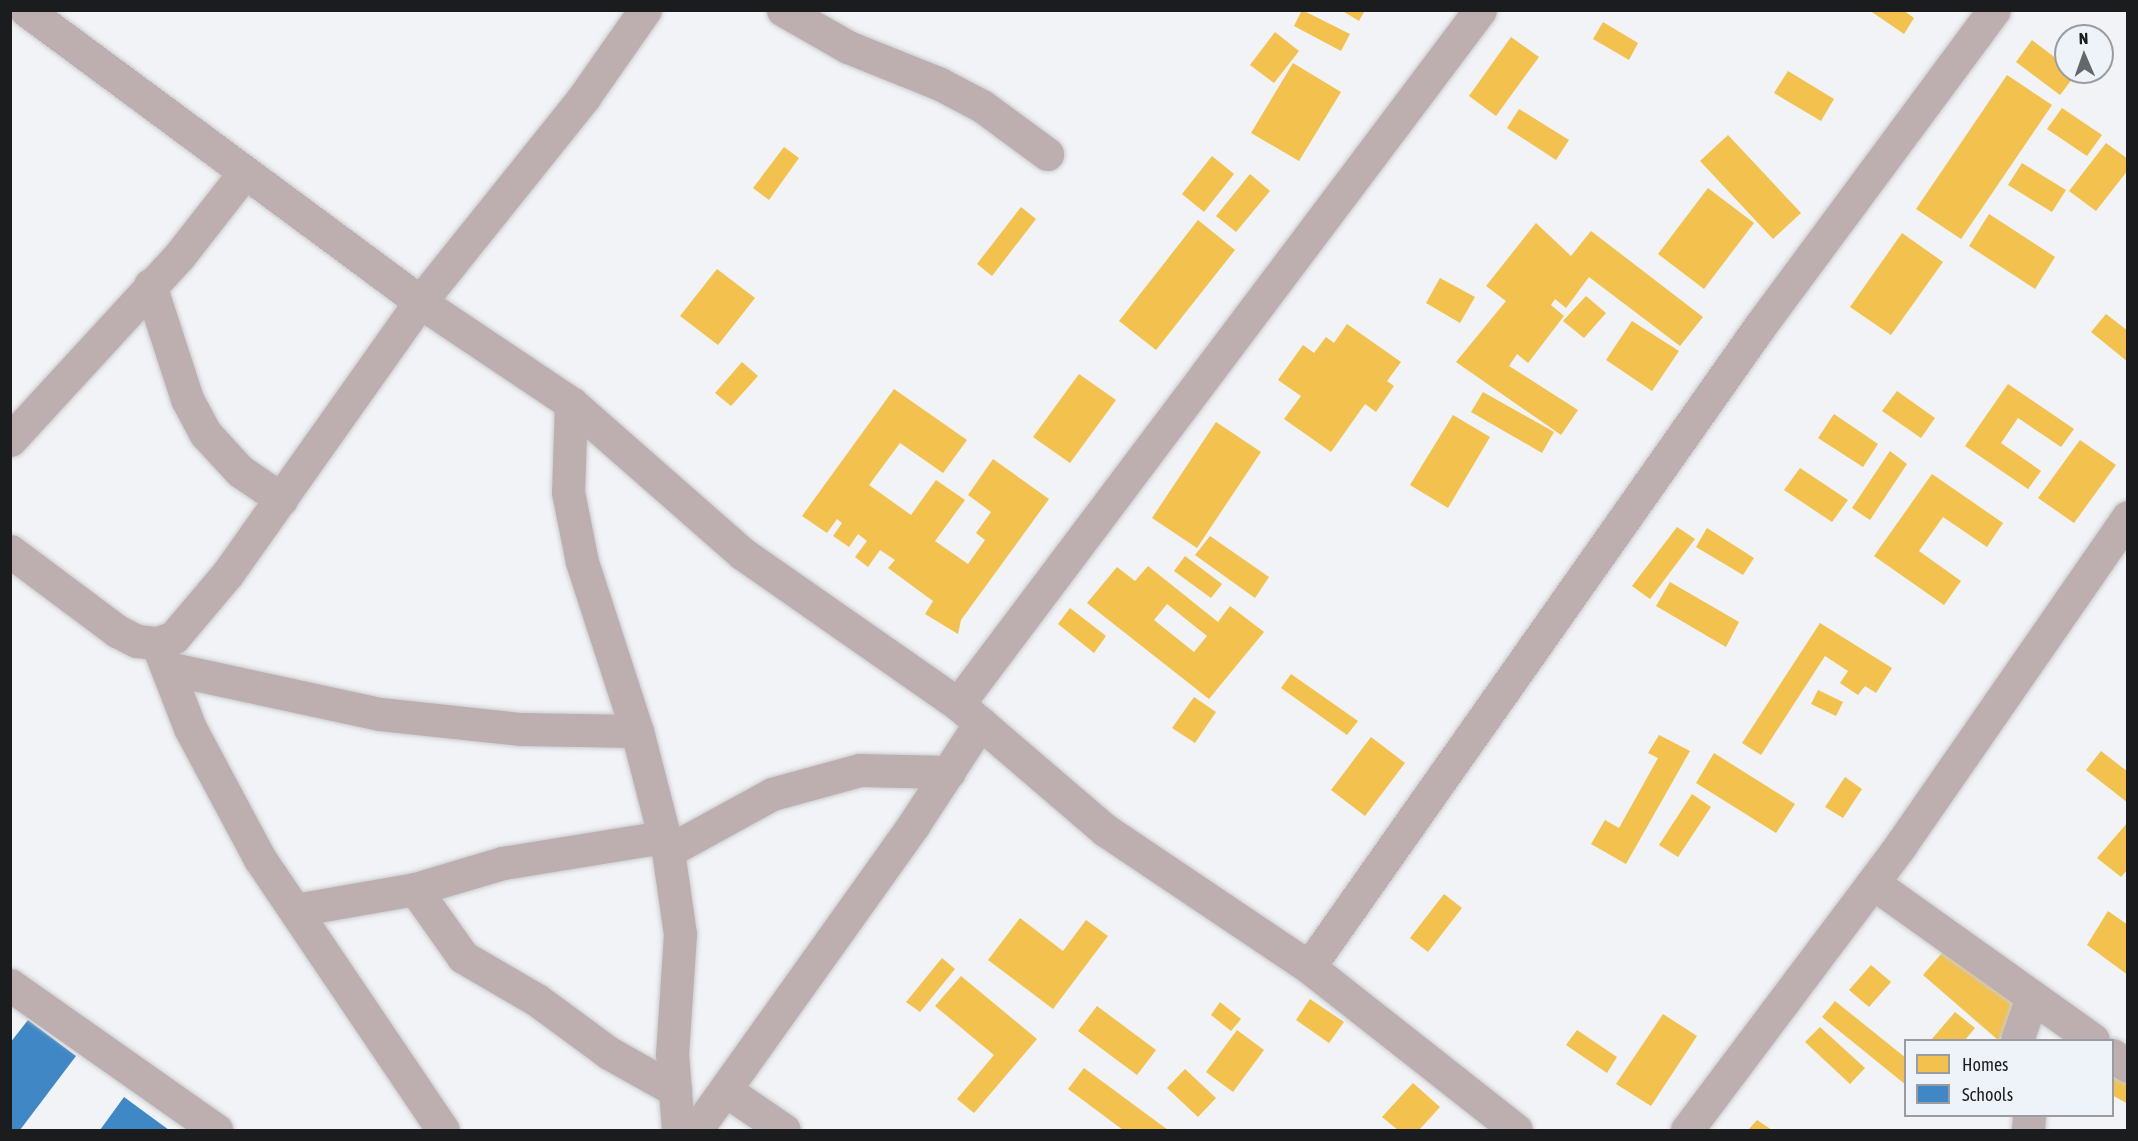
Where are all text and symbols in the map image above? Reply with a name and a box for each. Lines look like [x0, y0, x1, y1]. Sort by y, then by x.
north arrow [2054, 24, 2114, 84]
text: N [2078, 29, 2088, 47]
legend [1904, 1039, 2114, 1117]
text: Homes [1962, 1054, 2008, 1075]
text: Schools [1962, 1084, 2013, 1105]

